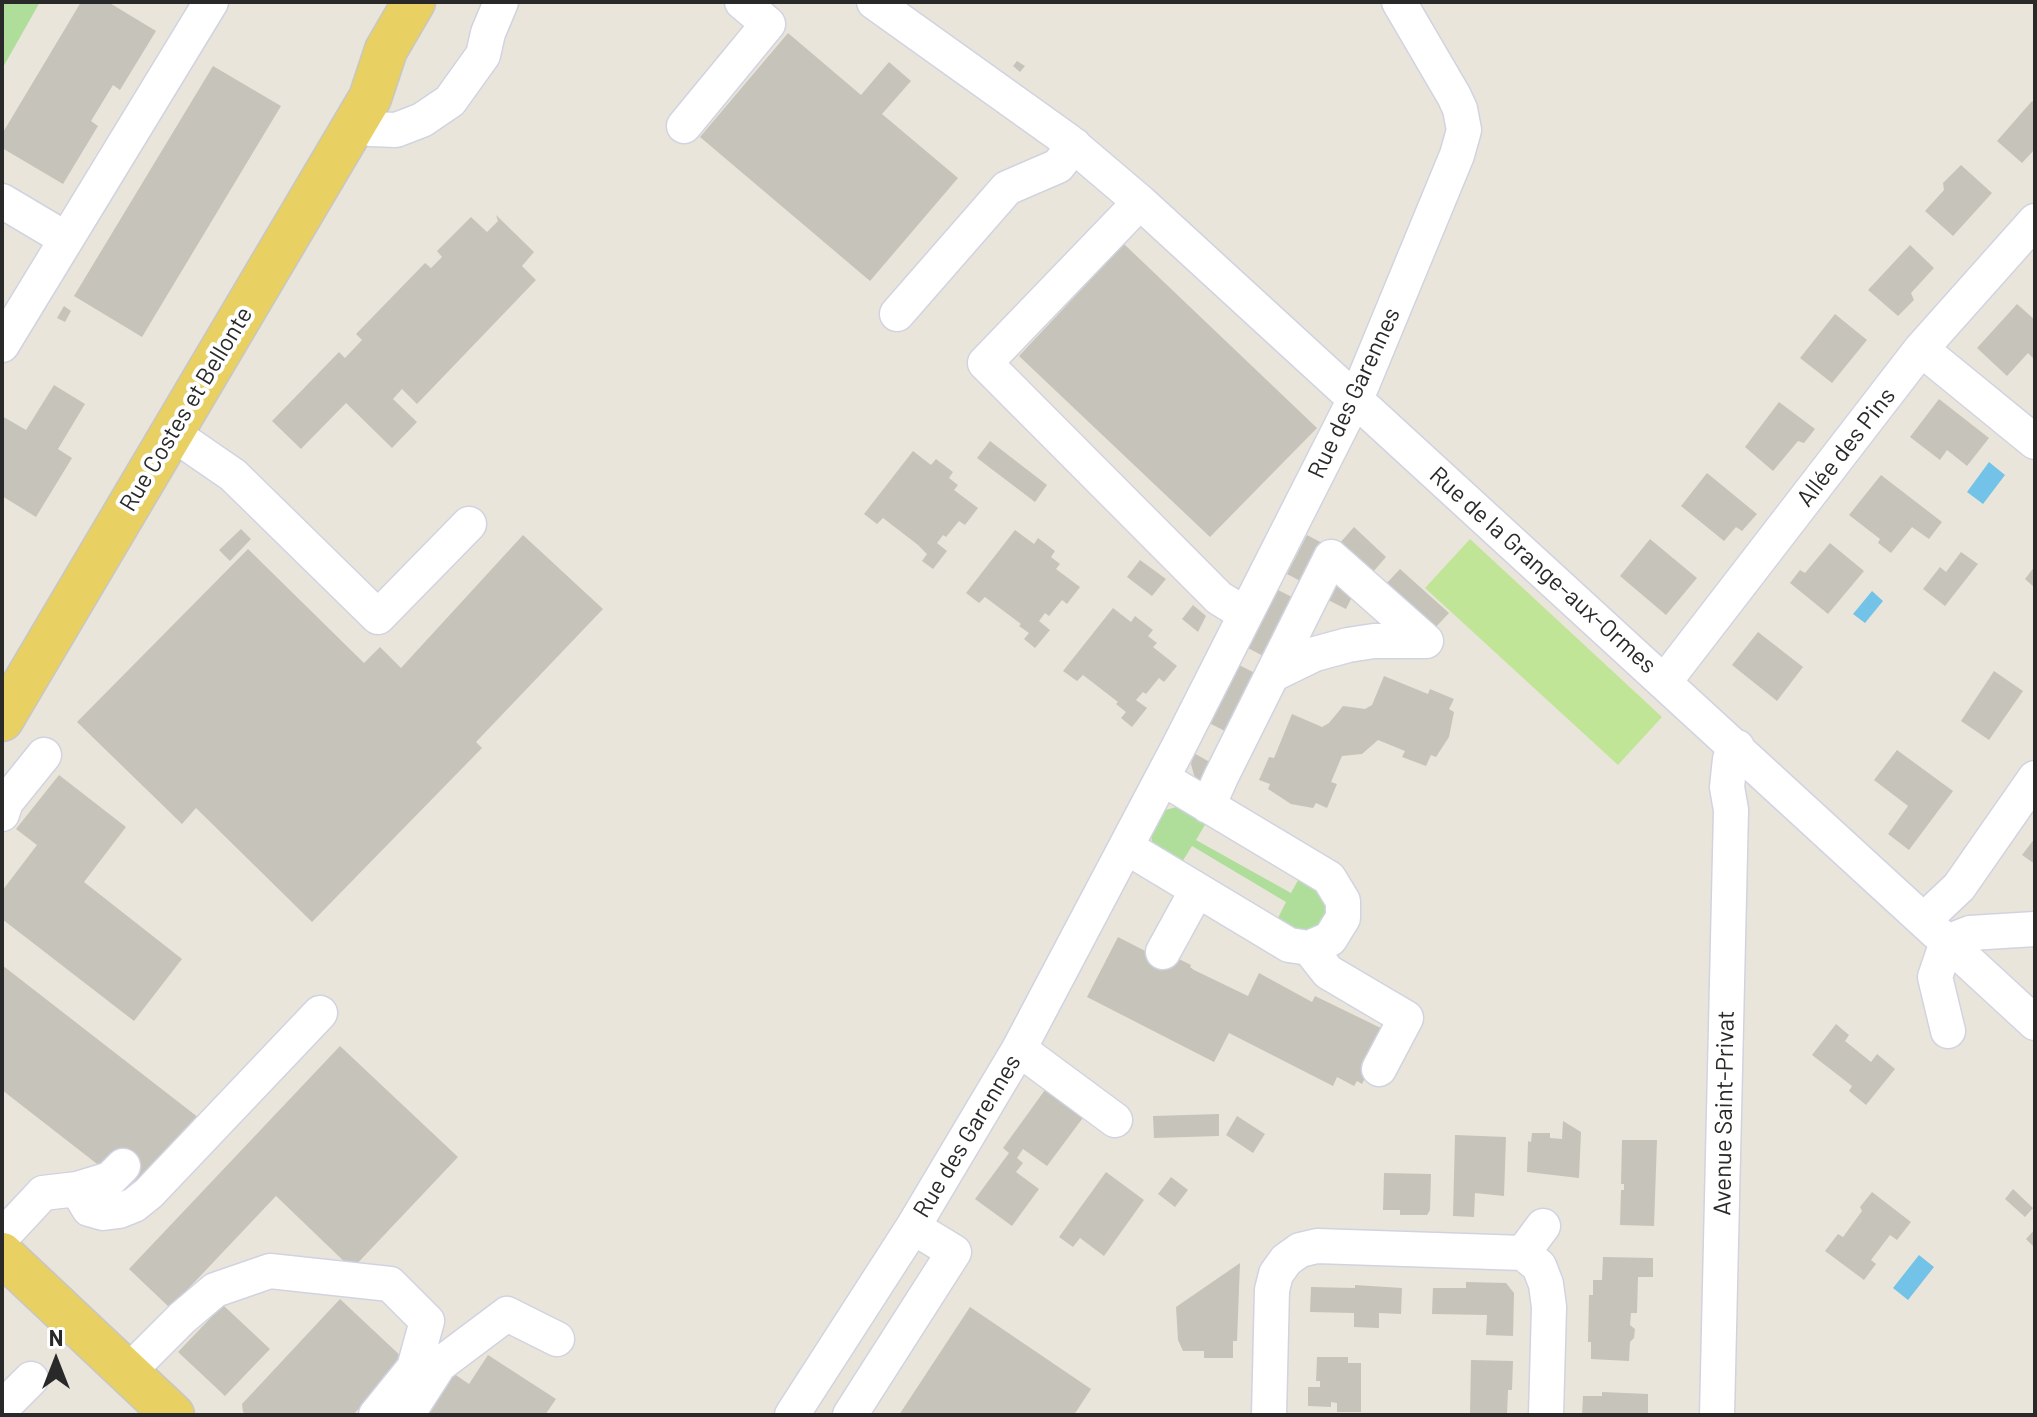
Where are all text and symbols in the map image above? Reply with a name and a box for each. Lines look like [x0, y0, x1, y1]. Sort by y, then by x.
street label: Rue Costes et Bellonte [113, 301, 259, 517]
street label: Rue des Garennes [1302, 303, 1406, 483]
street label: Allée des Pins [1791, 382, 1901, 512]
street label: Rue de la Grange-aux-Ormes [1424, 461, 1662, 679]
street label: Avenue Saint-Privat [1708, 1010, 1740, 1216]
street label: Rue des Garennes [907, 1049, 1027, 1223]
north arrow [16, 1321, 96, 1401]
text: N [49, 1324, 63, 1350]

